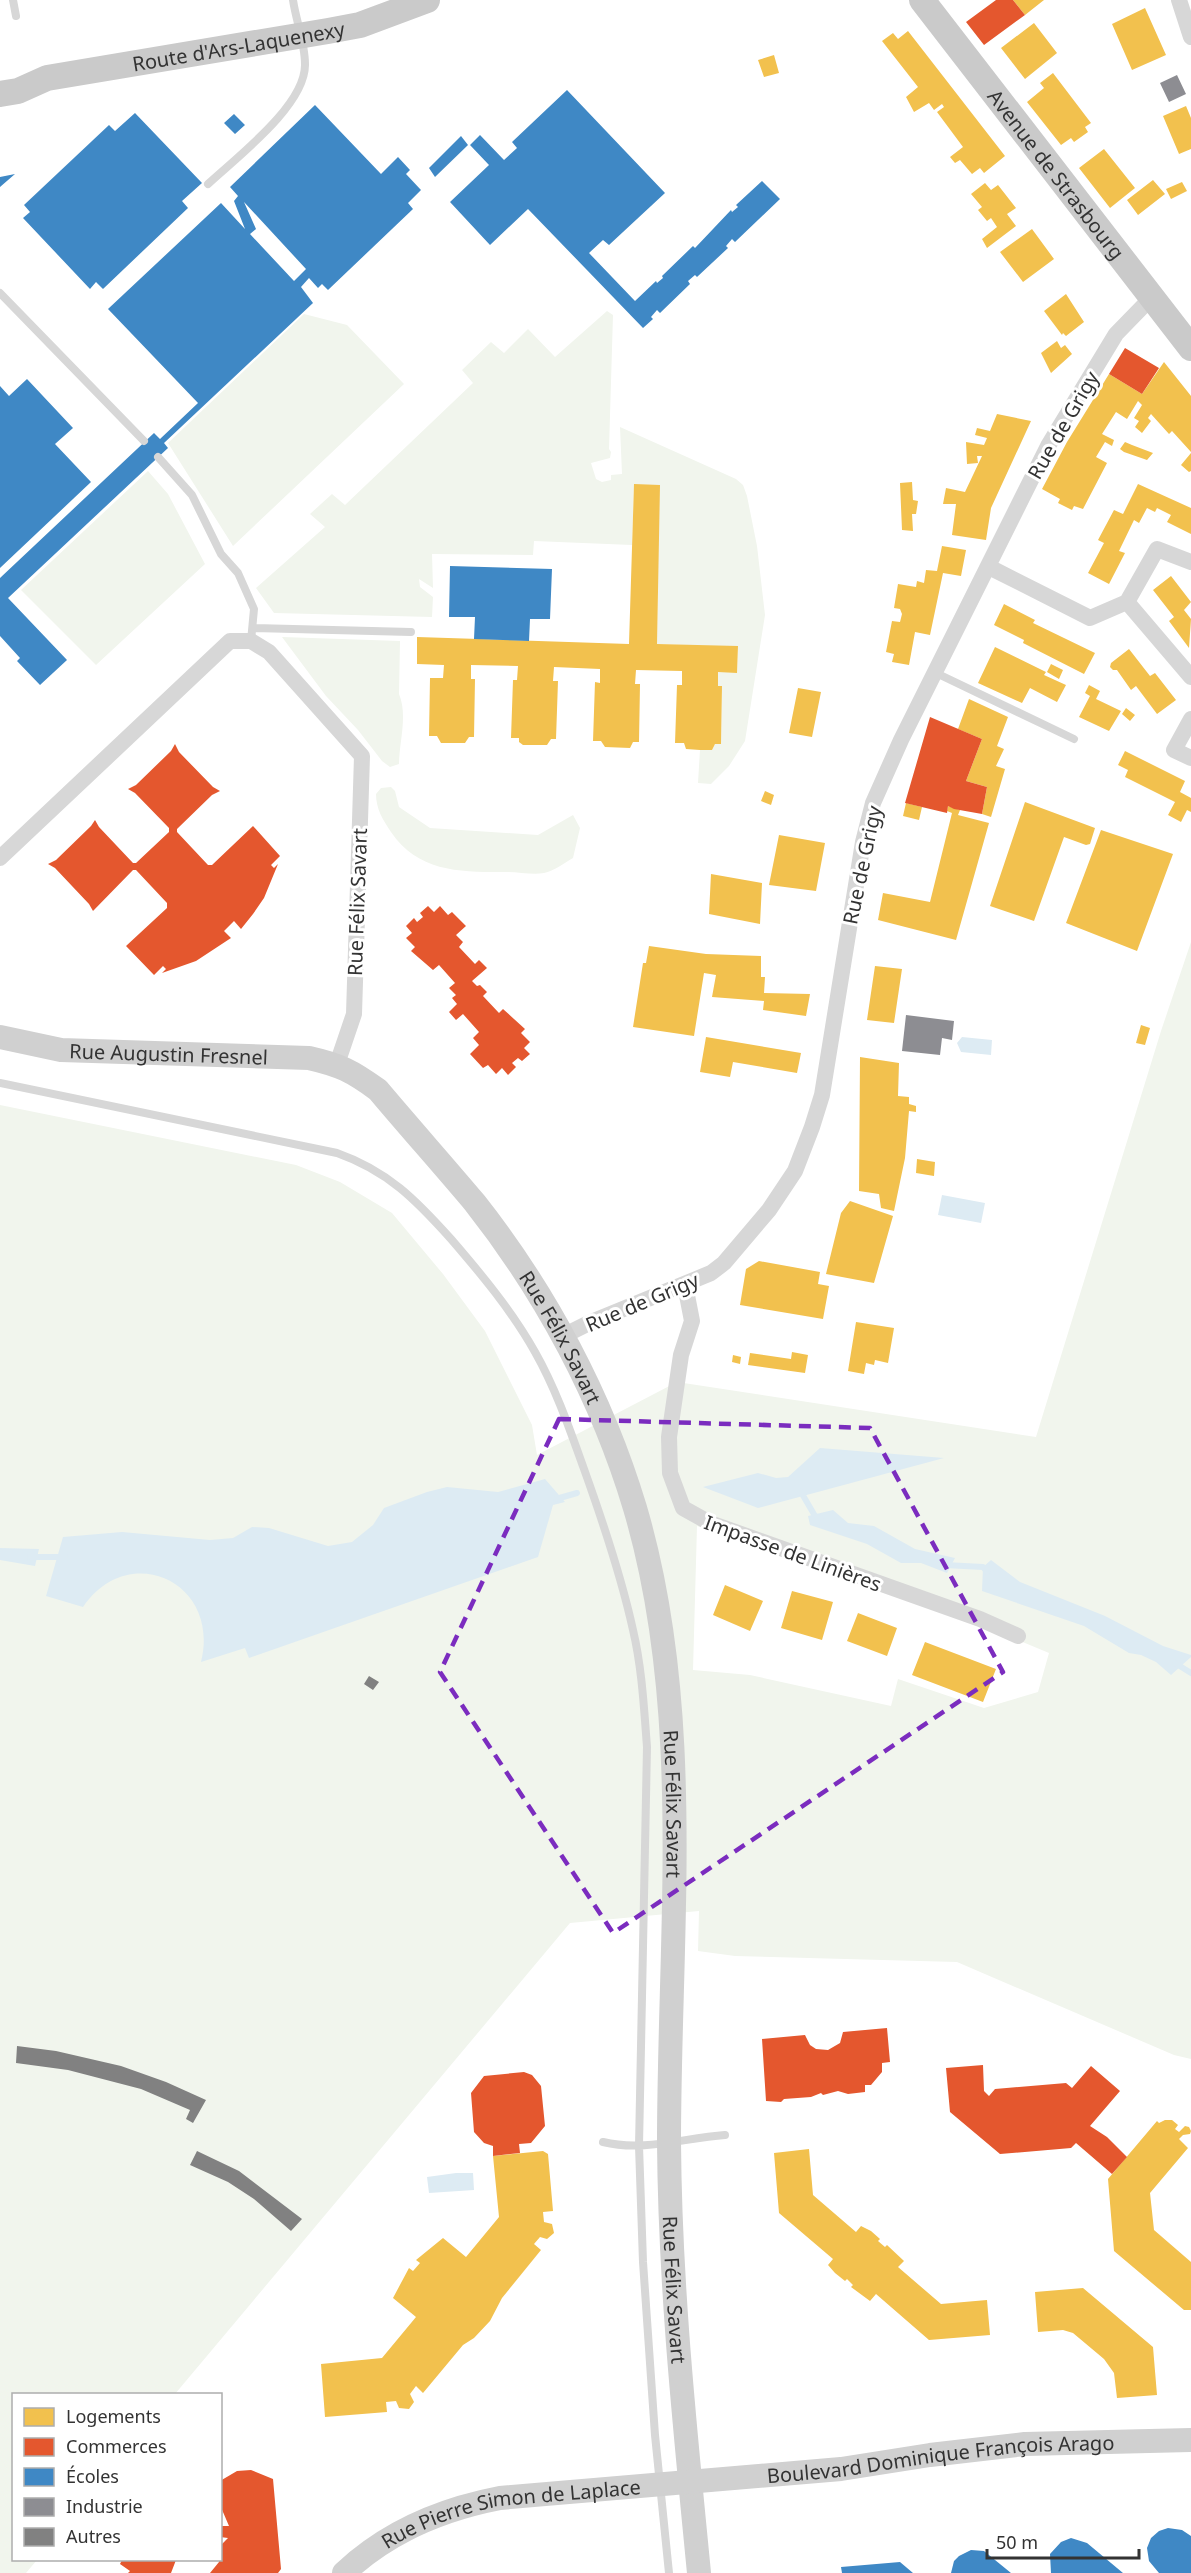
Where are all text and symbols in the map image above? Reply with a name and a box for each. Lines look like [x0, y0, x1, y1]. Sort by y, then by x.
street label: Route d'Ars-Laquenexy [130, 15, 348, 77]
street label: Avenue de Strasbourg [982, 83, 1131, 265]
street label: Rue de Grigy [1021, 365, 1105, 484]
street label: Rue de Grigy [836, 802, 888, 927]
street label: Rue Félix Savart [341, 828, 373, 976]
street label: Rue Augustin Fresnel [69, 1037, 268, 1070]
street label: Rue Félix Savart [514, 1265, 608, 1408]
street label: Rue de Grigy [581, 1266, 703, 1338]
street label: Impasse de Linières [701, 1508, 885, 1598]
street label: Rue Félix Savart [658, 1729, 688, 1878]
street label: Rue Félix Savart [657, 2215, 693, 2365]
legend [12, 2393, 222, 2561]
text: Logements [66, 2404, 161, 2428]
street label: Boulevard Dominique François Arago [766, 2428, 1115, 2489]
text: Commerces [66, 2434, 167, 2458]
text: Écoles [66, 2464, 119, 2488]
street label: Rue Pierre Simon de Laplace [376, 2473, 642, 2554]
text: Industrie [66, 2494, 143, 2518]
scale bar [987, 2522, 1138, 2560]
text: Autres [66, 2524, 121, 2548]
text: 50 m [996, 2530, 1038, 2554]

